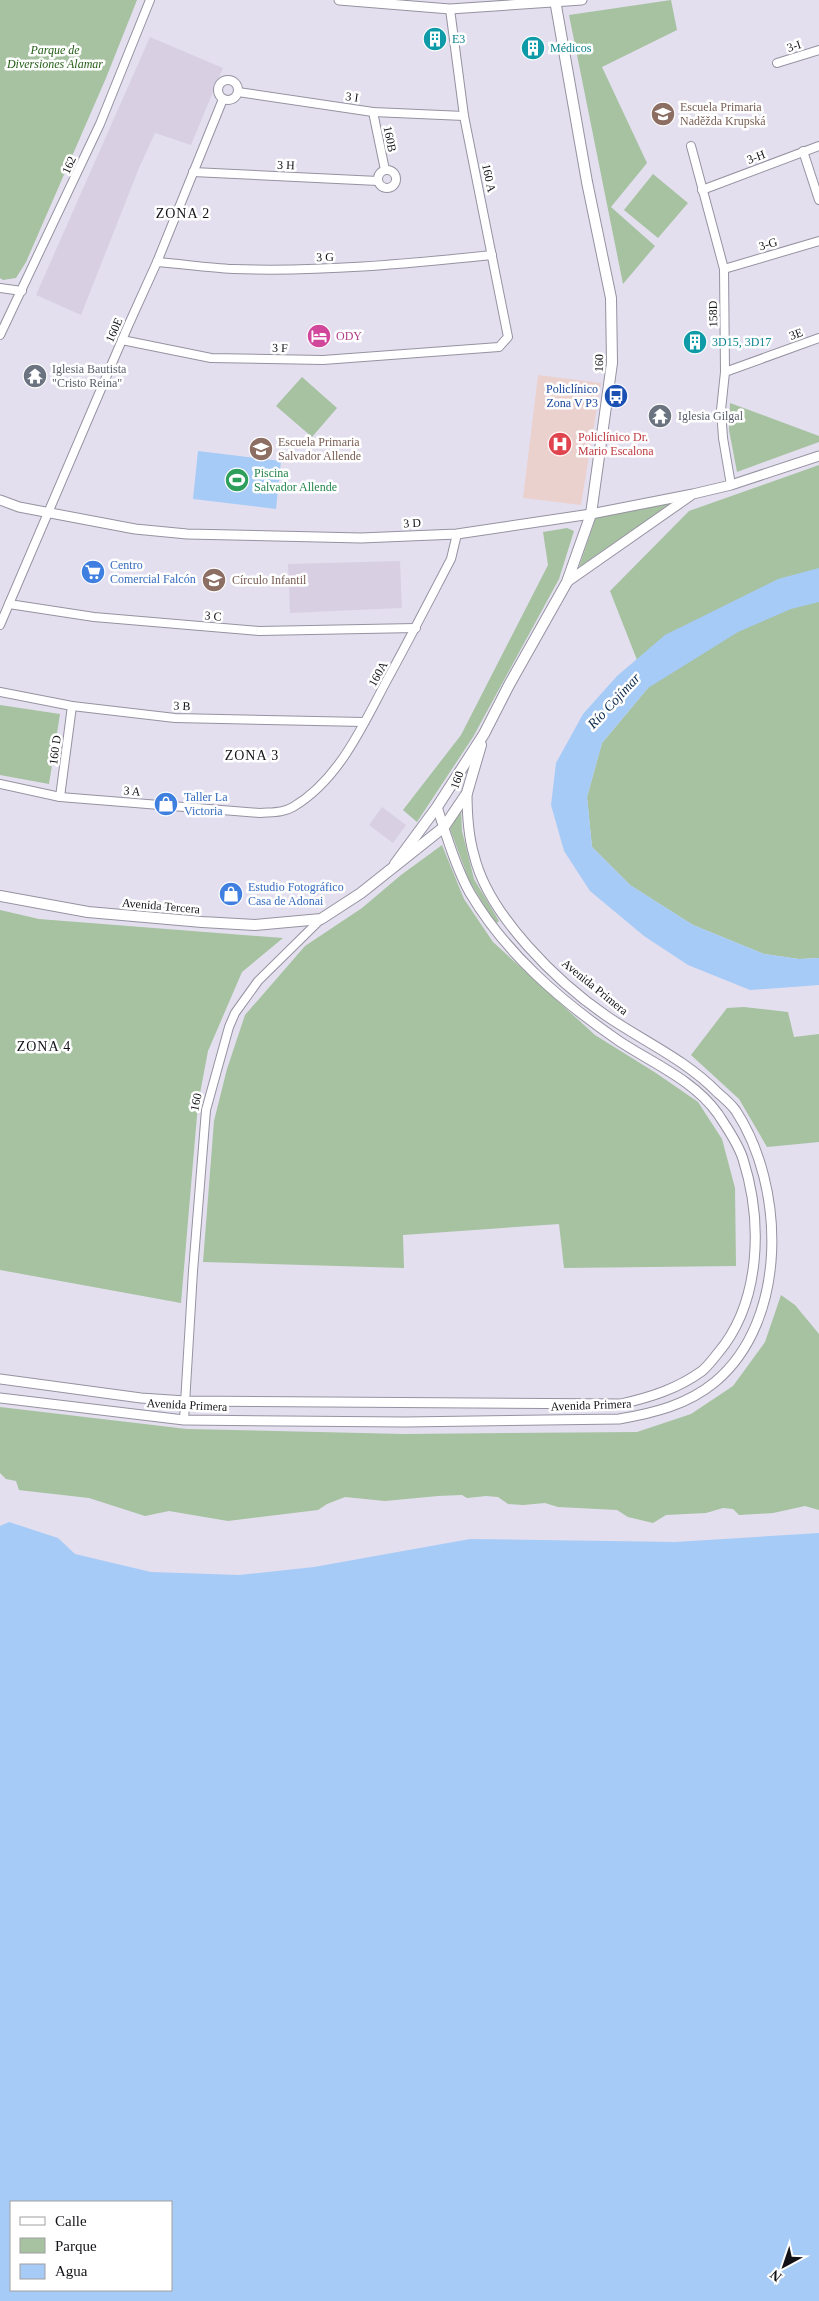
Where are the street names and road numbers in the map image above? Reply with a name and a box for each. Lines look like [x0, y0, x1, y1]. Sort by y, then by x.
street label: 3-I [785, 37, 803, 55]
street label: 3 I [345, 89, 359, 105]
street label: 160B [381, 125, 399, 153]
street label: 3-H [745, 147, 768, 167]
street label: 162 [59, 154, 79, 176]
street label: 3 H [277, 158, 295, 172]
street label: 160 A [479, 162, 499, 194]
street label: 3-G [757, 234, 779, 253]
street label: 3 G [316, 250, 334, 264]
street label: 158D [706, 300, 720, 327]
street label: 160E [102, 316, 126, 344]
street label: 3E [787, 325, 805, 343]
street label: 3 F [272, 341, 288, 355]
street label: 160 [592, 354, 606, 372]
street label: 3 D [403, 516, 422, 530]
street label: 3 C [204, 608, 222, 624]
street label: 160A [365, 659, 391, 689]
street label: 3 B [173, 699, 191, 713]
street label: 160 D [46, 734, 64, 766]
street label: 160 [447, 769, 467, 791]
street label: 3 A [123, 783, 141, 799]
street label: Avenida Tercera [121, 896, 201, 916]
street label: Avenida Primera [559, 956, 631, 1018]
street label: 160 [187, 1092, 205, 1112]
street label: Avenida Primera [146, 1396, 228, 1414]
street label: Avenida Primera [550, 1397, 632, 1413]

